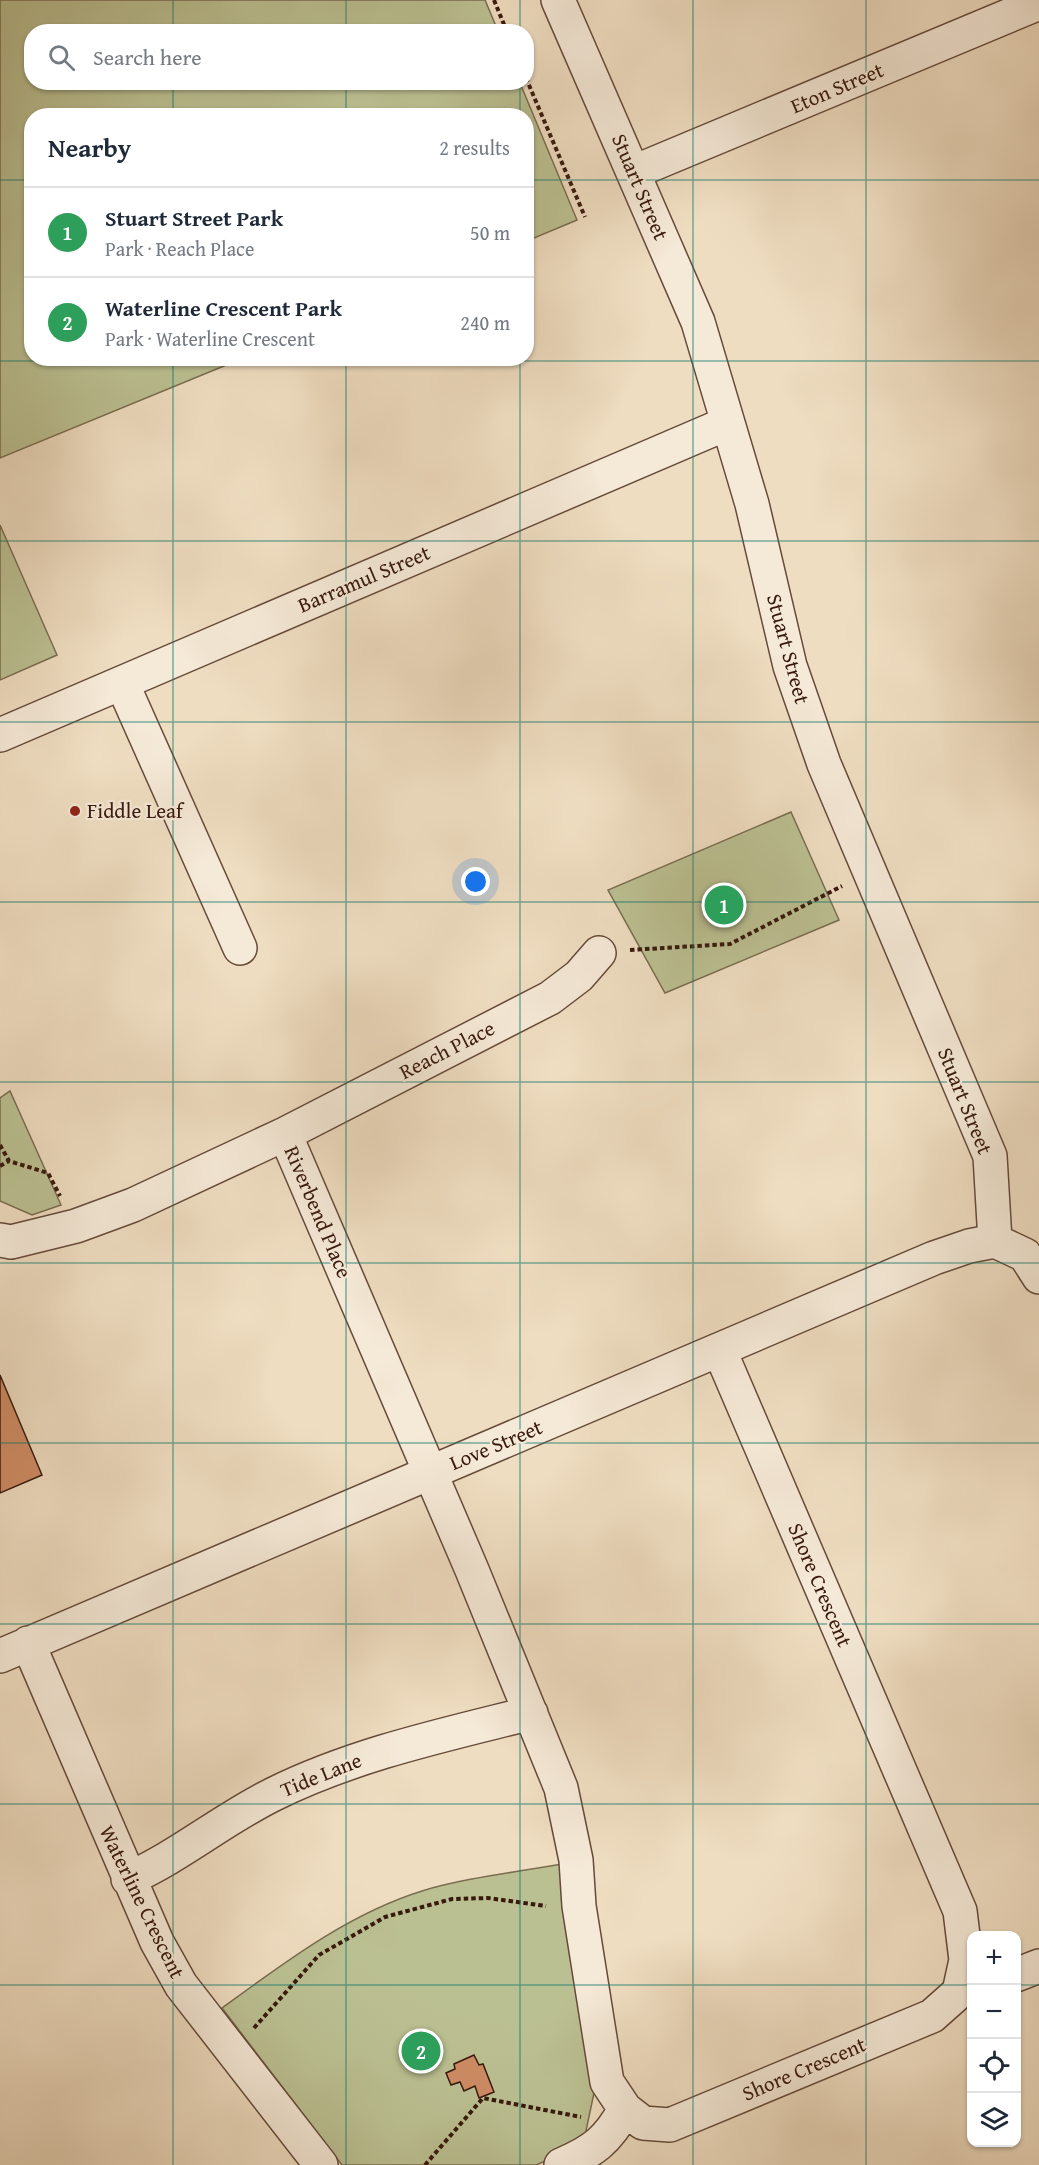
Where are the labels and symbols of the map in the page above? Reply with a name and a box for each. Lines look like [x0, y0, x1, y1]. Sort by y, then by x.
street label: Eton Street [786, 54, 889, 121]
street label: Stuart Street [604, 129, 677, 245]
street label: Barramul Street [293, 536, 435, 620]
street label: Stuart Street [759, 590, 818, 708]
place label: Fiddle Leaf [87, 795, 185, 826]
marker: Fiddle Leaf [68, 804, 82, 818]
your location [461, 867, 490, 896]
pin: 1 [704, 882, 744, 928]
street label: Reach Place [394, 1012, 500, 1087]
street label: Stuart Street [930, 1043, 1001, 1159]
street label: Riverbend Place [277, 1141, 360, 1283]
street label: Love Street [445, 1411, 548, 1478]
street label: Shore Crescent [780, 1518, 861, 1652]
street label: Tide Lane [276, 1744, 366, 1805]
street label: Waterline Crescent [92, 1820, 193, 1984]
pin: 2 [402, 2028, 440, 2074]
street label: Shore Crescent [737, 2028, 871, 2109]

